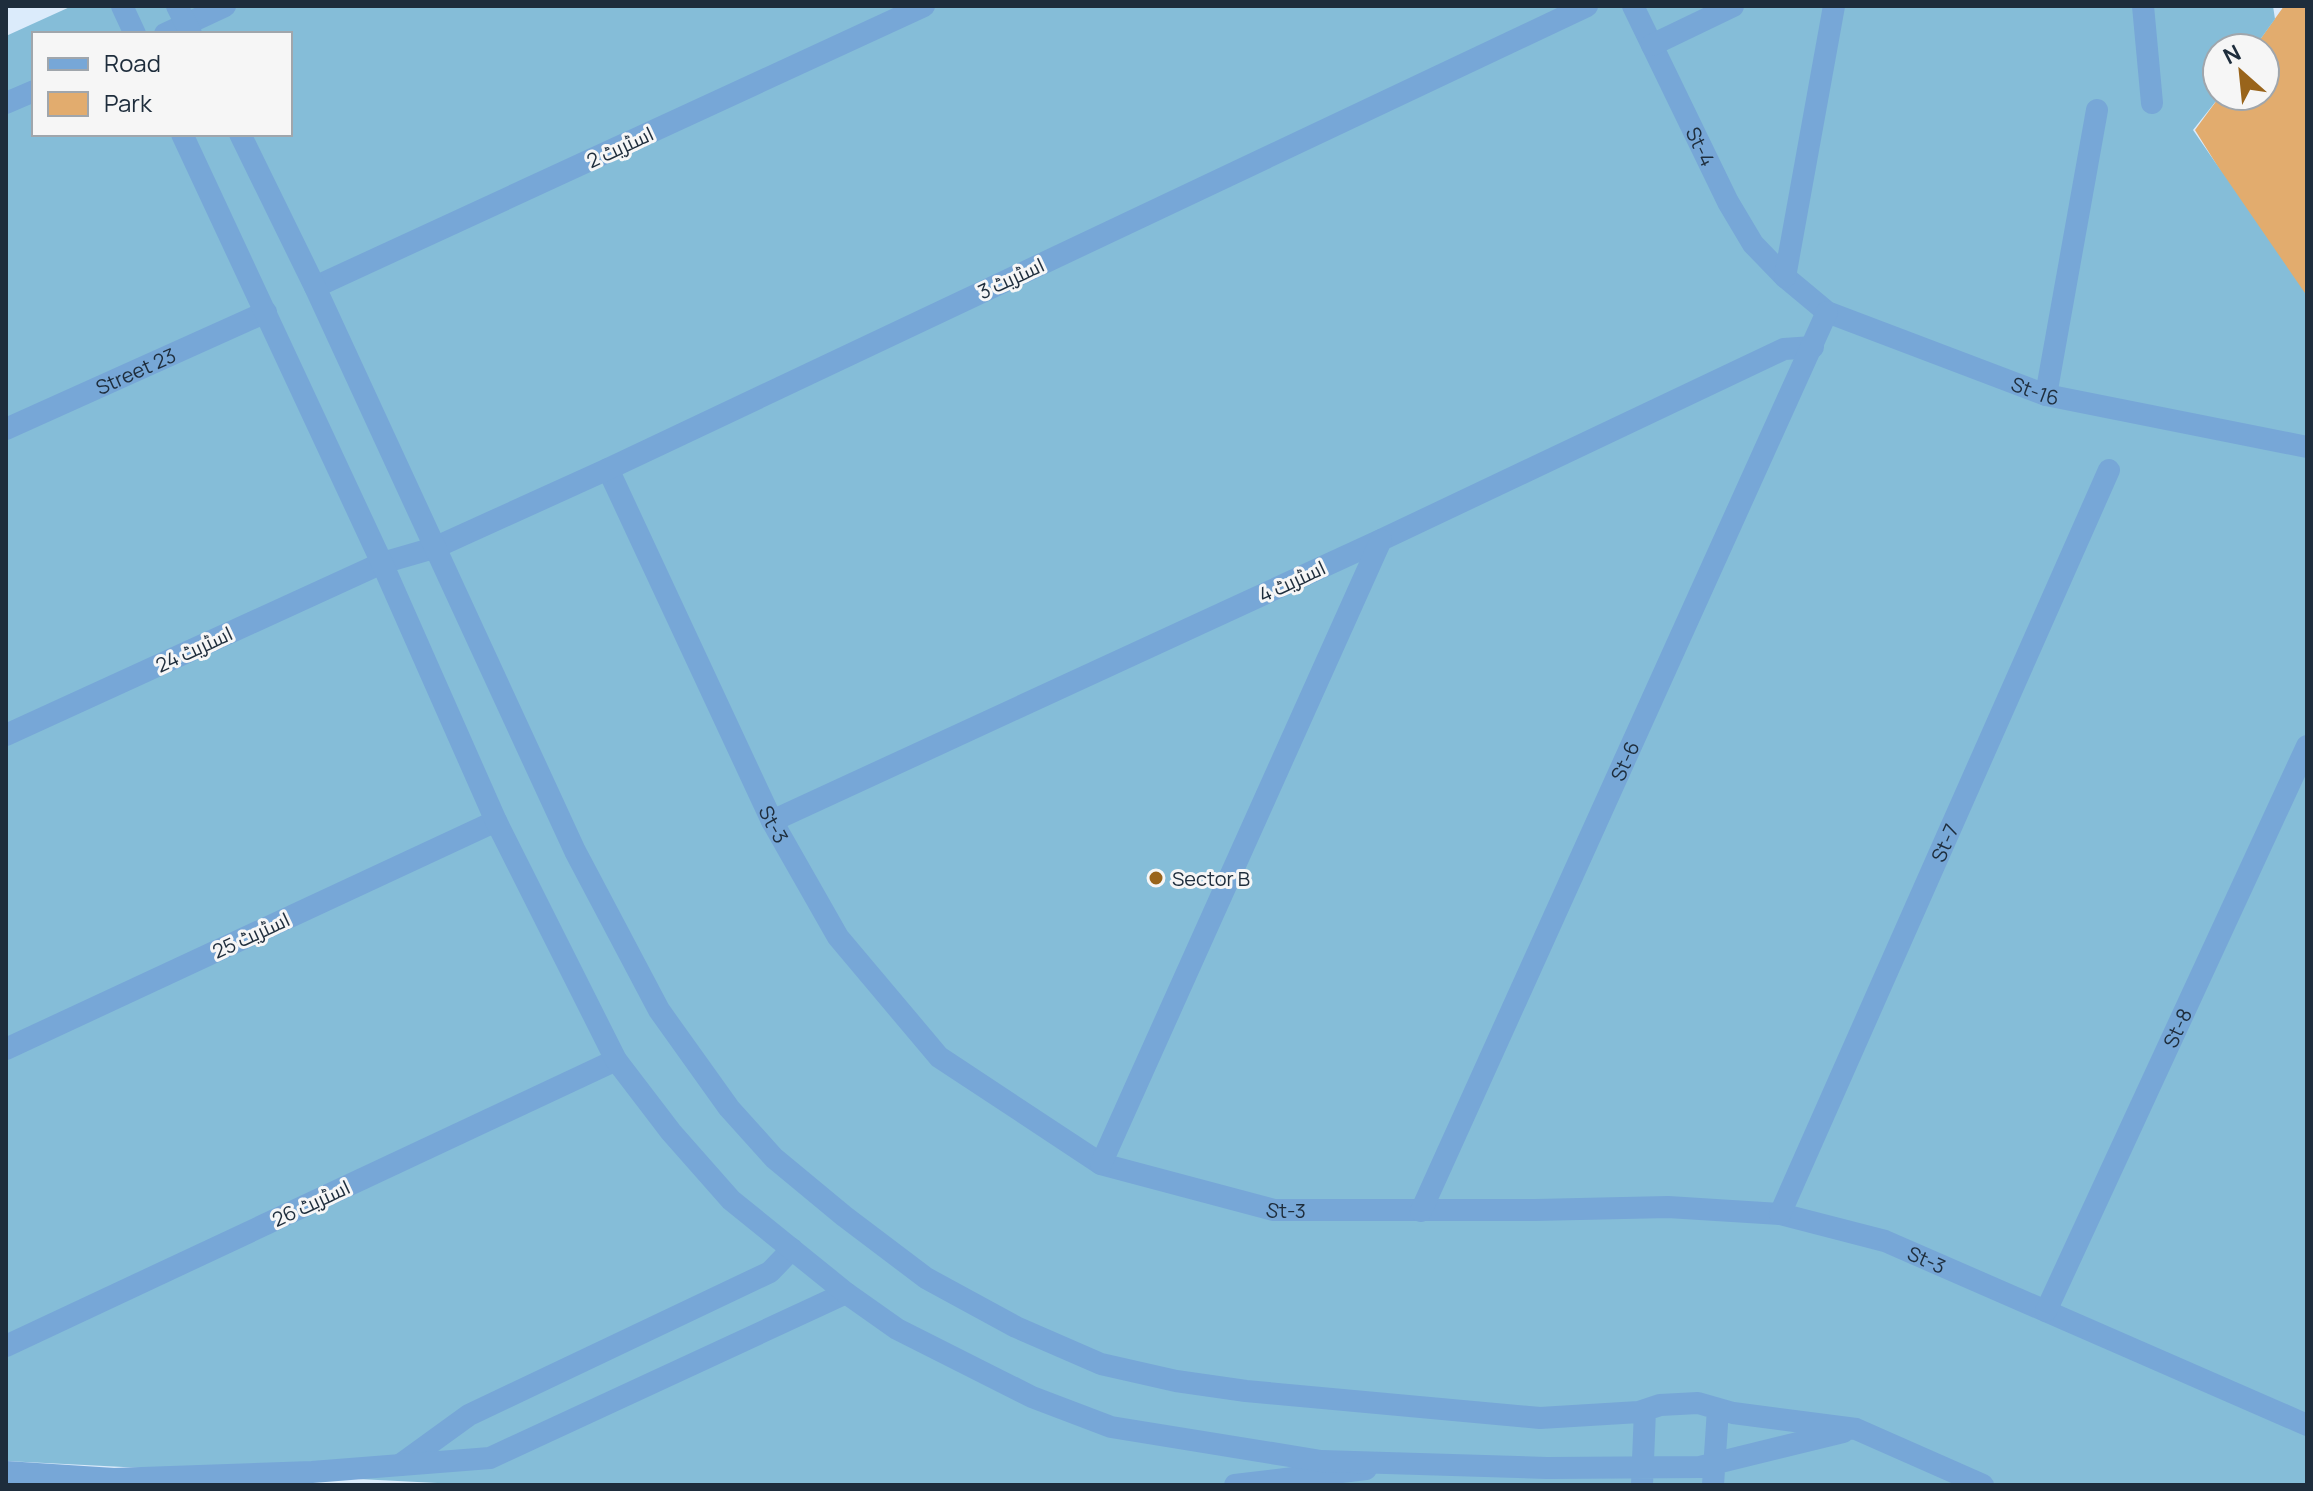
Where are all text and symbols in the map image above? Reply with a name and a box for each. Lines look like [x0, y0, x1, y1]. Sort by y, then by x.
legend [32, 32, 292, 136]
north arrow [2201, 32, 2281, 112]
text: N [2218, 37, 2246, 71]
text: Road [104, 46, 161, 79]
text: Park [104, 86, 153, 119]
street label: اسٹریٹ 2 [582, 120, 658, 174]
street label: St-4 [1680, 122, 1722, 171]
street label: اسٹریٹ 3 [973, 251, 1049, 305]
street label: Street 23 [91, 341, 180, 401]
street label: St-16 [2008, 370, 2061, 411]
street label: اسٹریٹ 4 [1254, 554, 1330, 608]
street label: اسٹریٹ 24 [151, 619, 237, 679]
street label: St-6 [1604, 736, 1645, 785]
street label: St-3 [753, 801, 795, 848]
street label: St-7 [1924, 819, 1964, 866]
place label: Sector B [1172, 865, 1250, 892]
marker: Sector B [1147, 869, 1165, 887]
street label: اسٹریٹ 25 [208, 905, 294, 965]
street label: St-8 [2156, 1004, 2198, 1052]
street label: اسٹریٹ 26 [268, 1173, 354, 1233]
street label: St-3 [1263, 1195, 1306, 1224]
street label: St-3 [1903, 1239, 1950, 1279]

